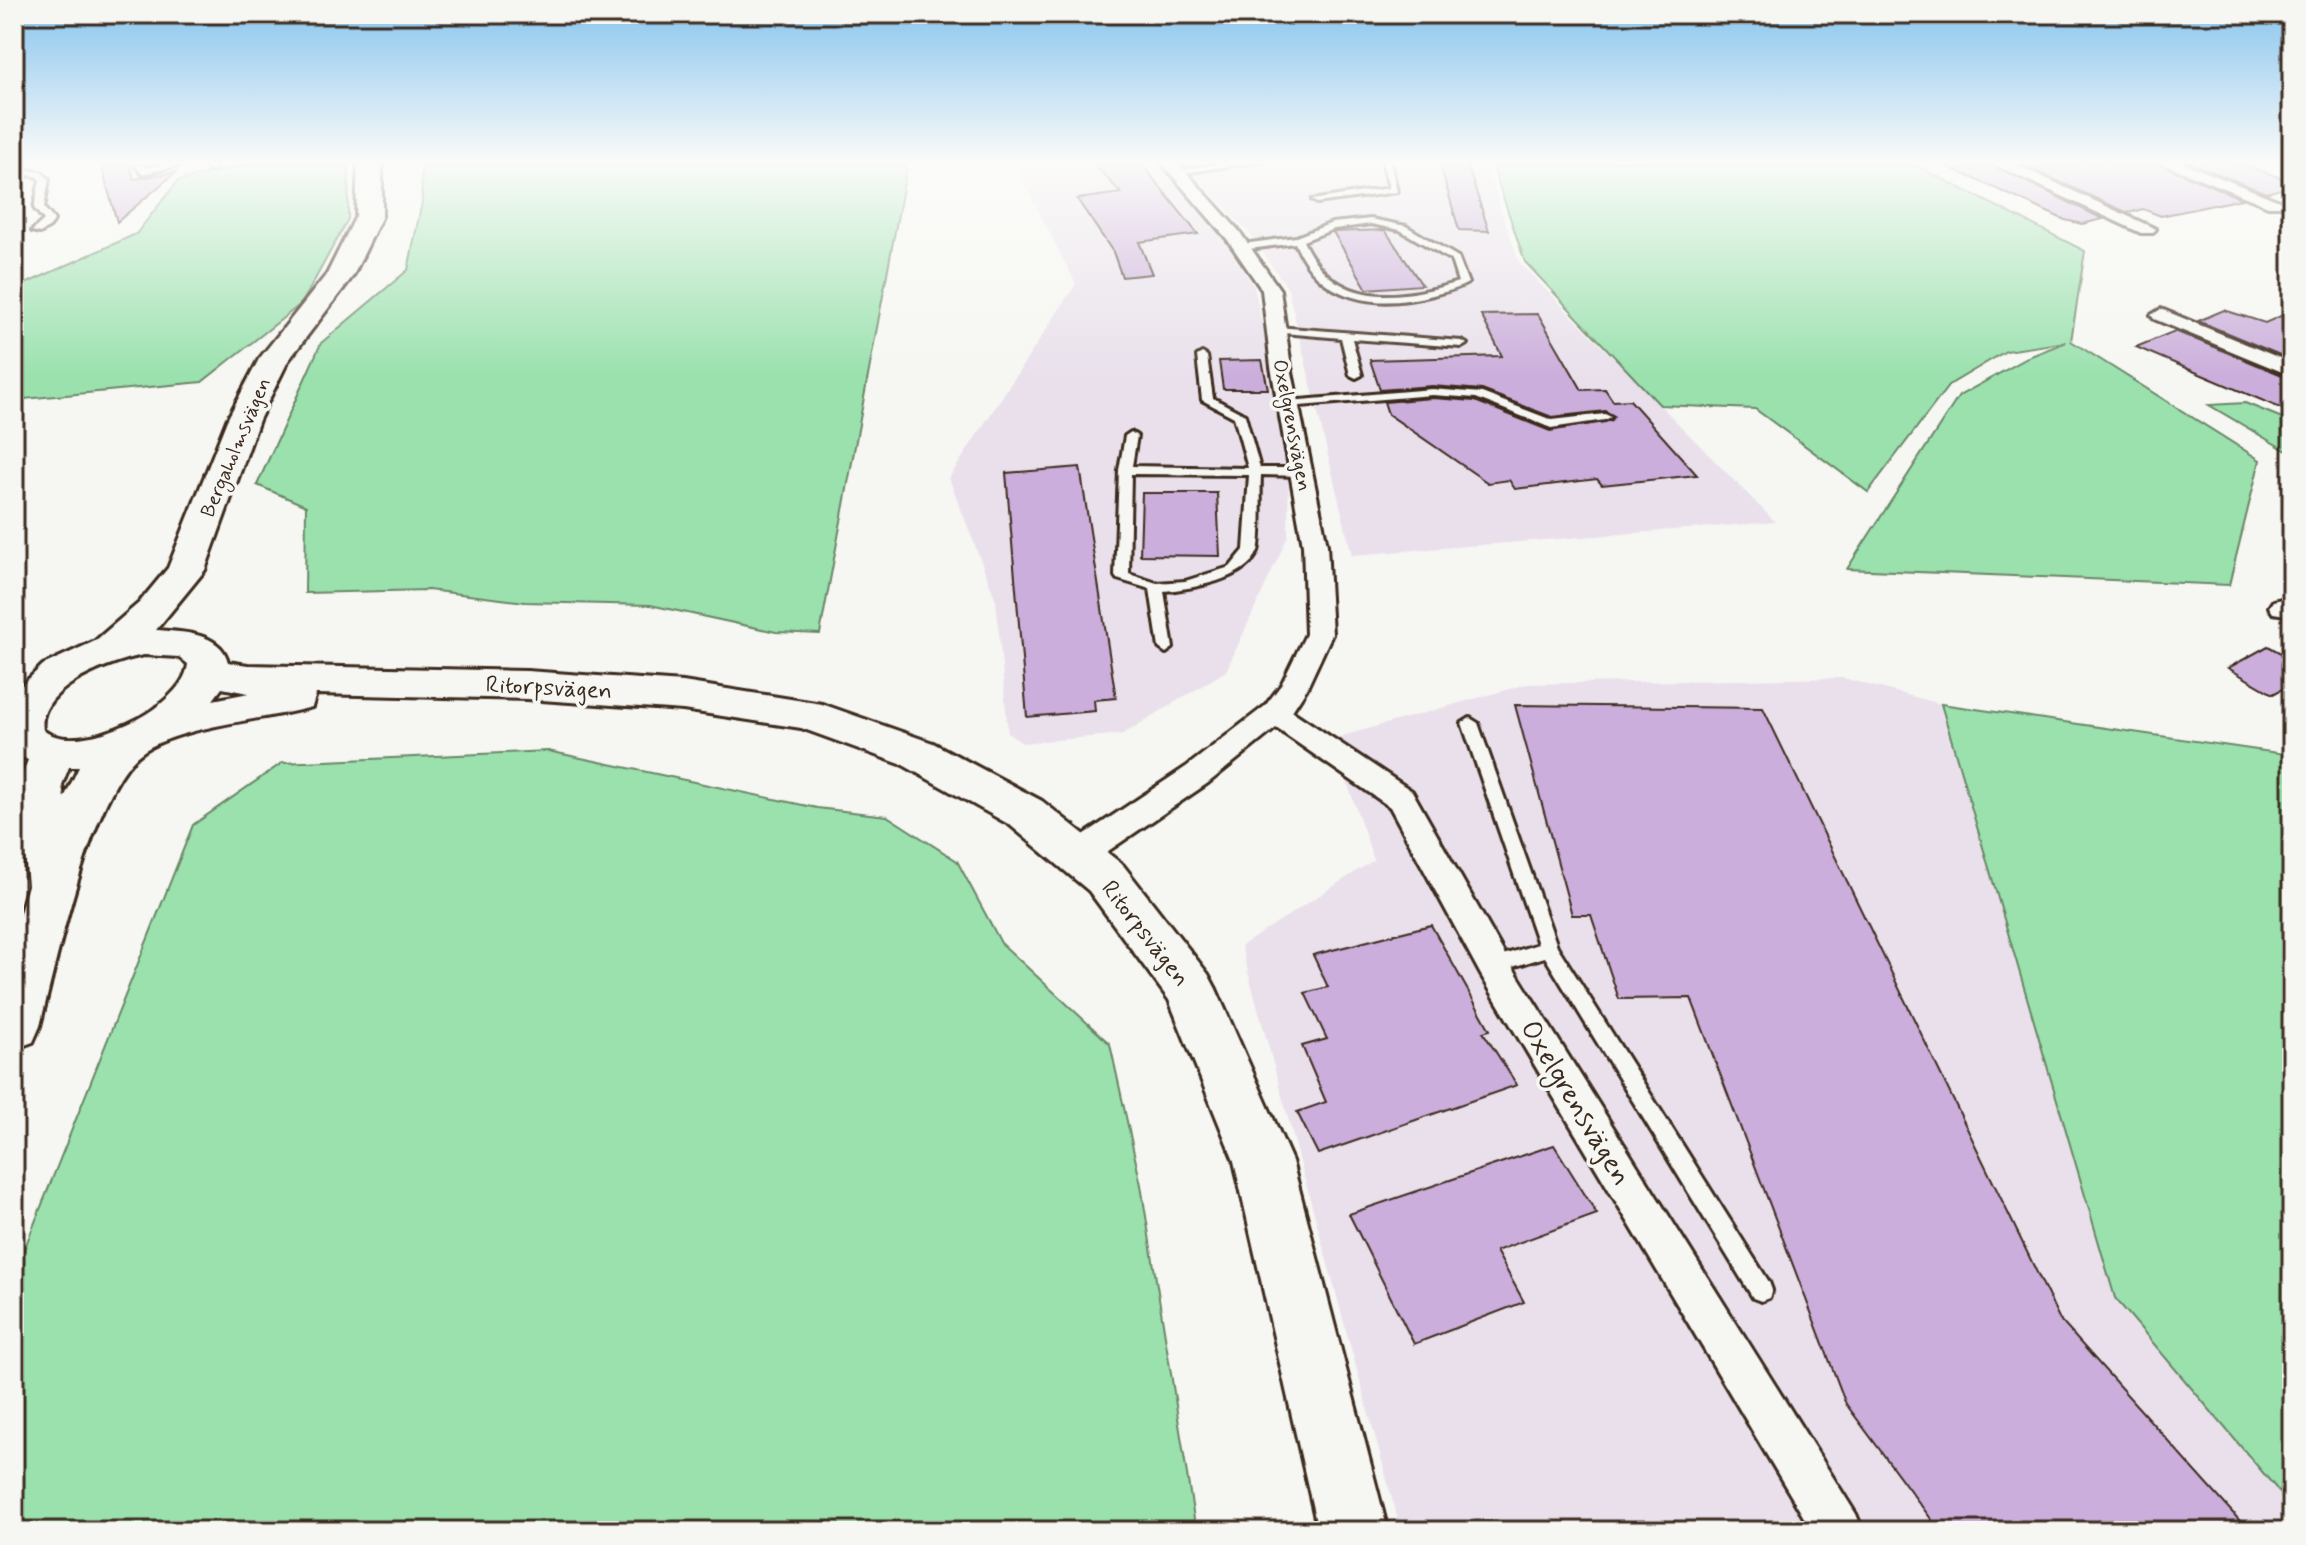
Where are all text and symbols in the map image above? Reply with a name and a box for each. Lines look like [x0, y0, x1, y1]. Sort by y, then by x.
street label: Oxelgrensvägen [1265, 357, 1318, 494]
street label: Bergaholmsvägen [195, 374, 279, 522]
street label: Ritorpsvägen [485, 670, 613, 707]
street label: Ritorpsvägen [1094, 874, 1196, 993]
street label: Oxelgrensvägen [1509, 1014, 1639, 1194]

